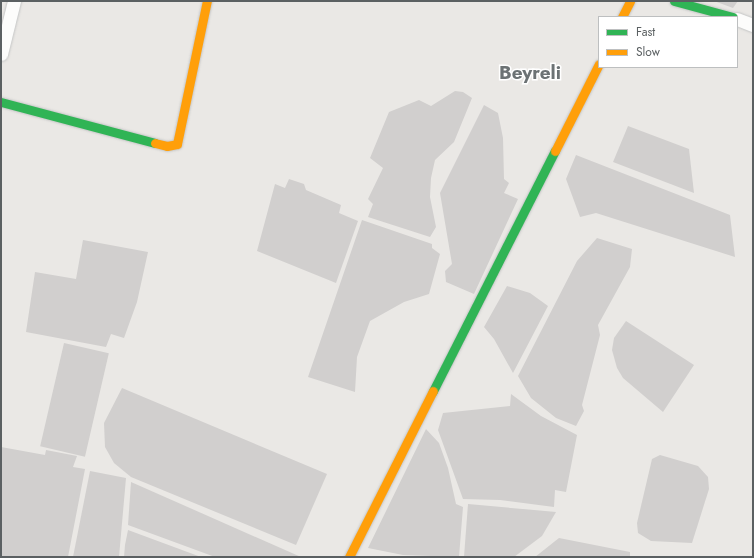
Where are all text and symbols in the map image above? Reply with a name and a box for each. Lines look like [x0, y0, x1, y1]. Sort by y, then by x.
legend [598, 16, 738, 68]
text: Fast [636, 23, 655, 41]
text: Slow [636, 43, 660, 61]
district label: Beyreli [499, 62, 561, 84]

